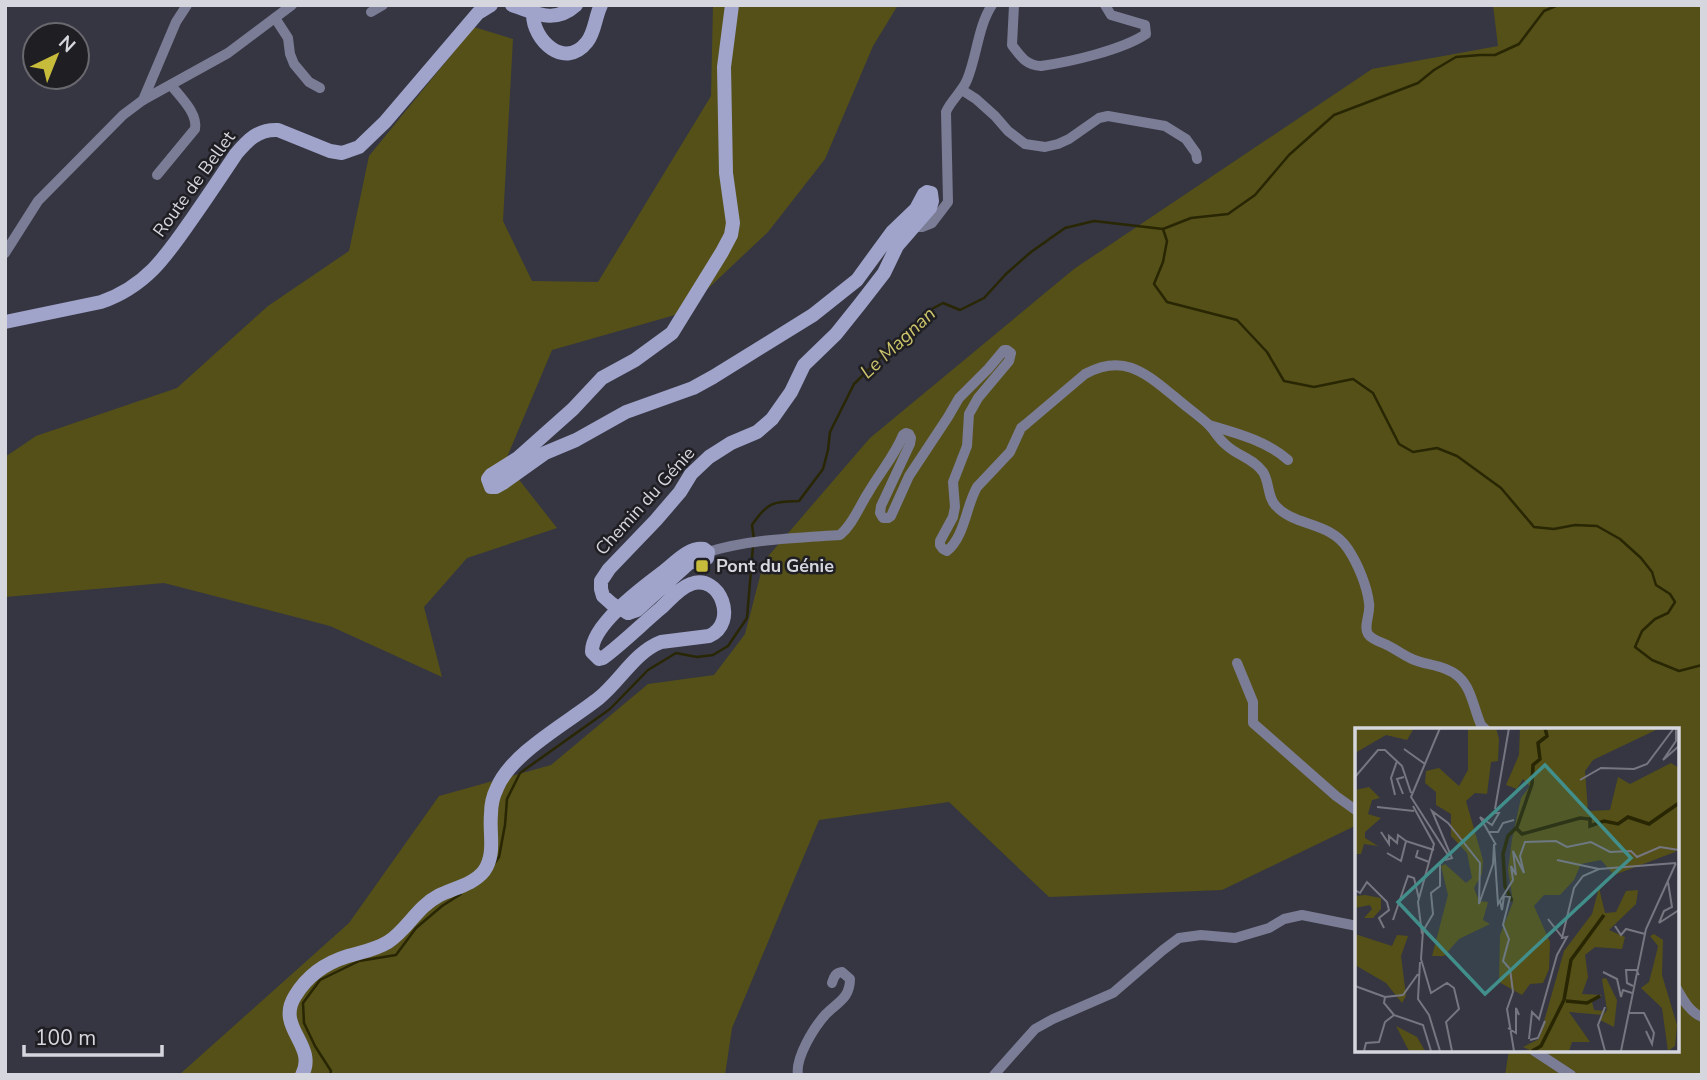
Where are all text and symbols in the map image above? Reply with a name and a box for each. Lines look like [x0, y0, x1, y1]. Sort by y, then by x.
north arrow [21, 21, 91, 91]
text: N [53, 30, 81, 59]
street label: Route de Bellet [147, 126, 241, 242]
water label: Le Magnan [855, 301, 941, 385]
street label: Chemin du Génie [590, 442, 700, 560]
place label: Pont du Génie [716, 554, 834, 578]
marker: Pont du Génie [694, 558, 710, 574]
inset map [1355, 728, 1679, 1052]
scale bar [24, 1014, 163, 1058]
text: 100 m [35, 1024, 96, 1052]

